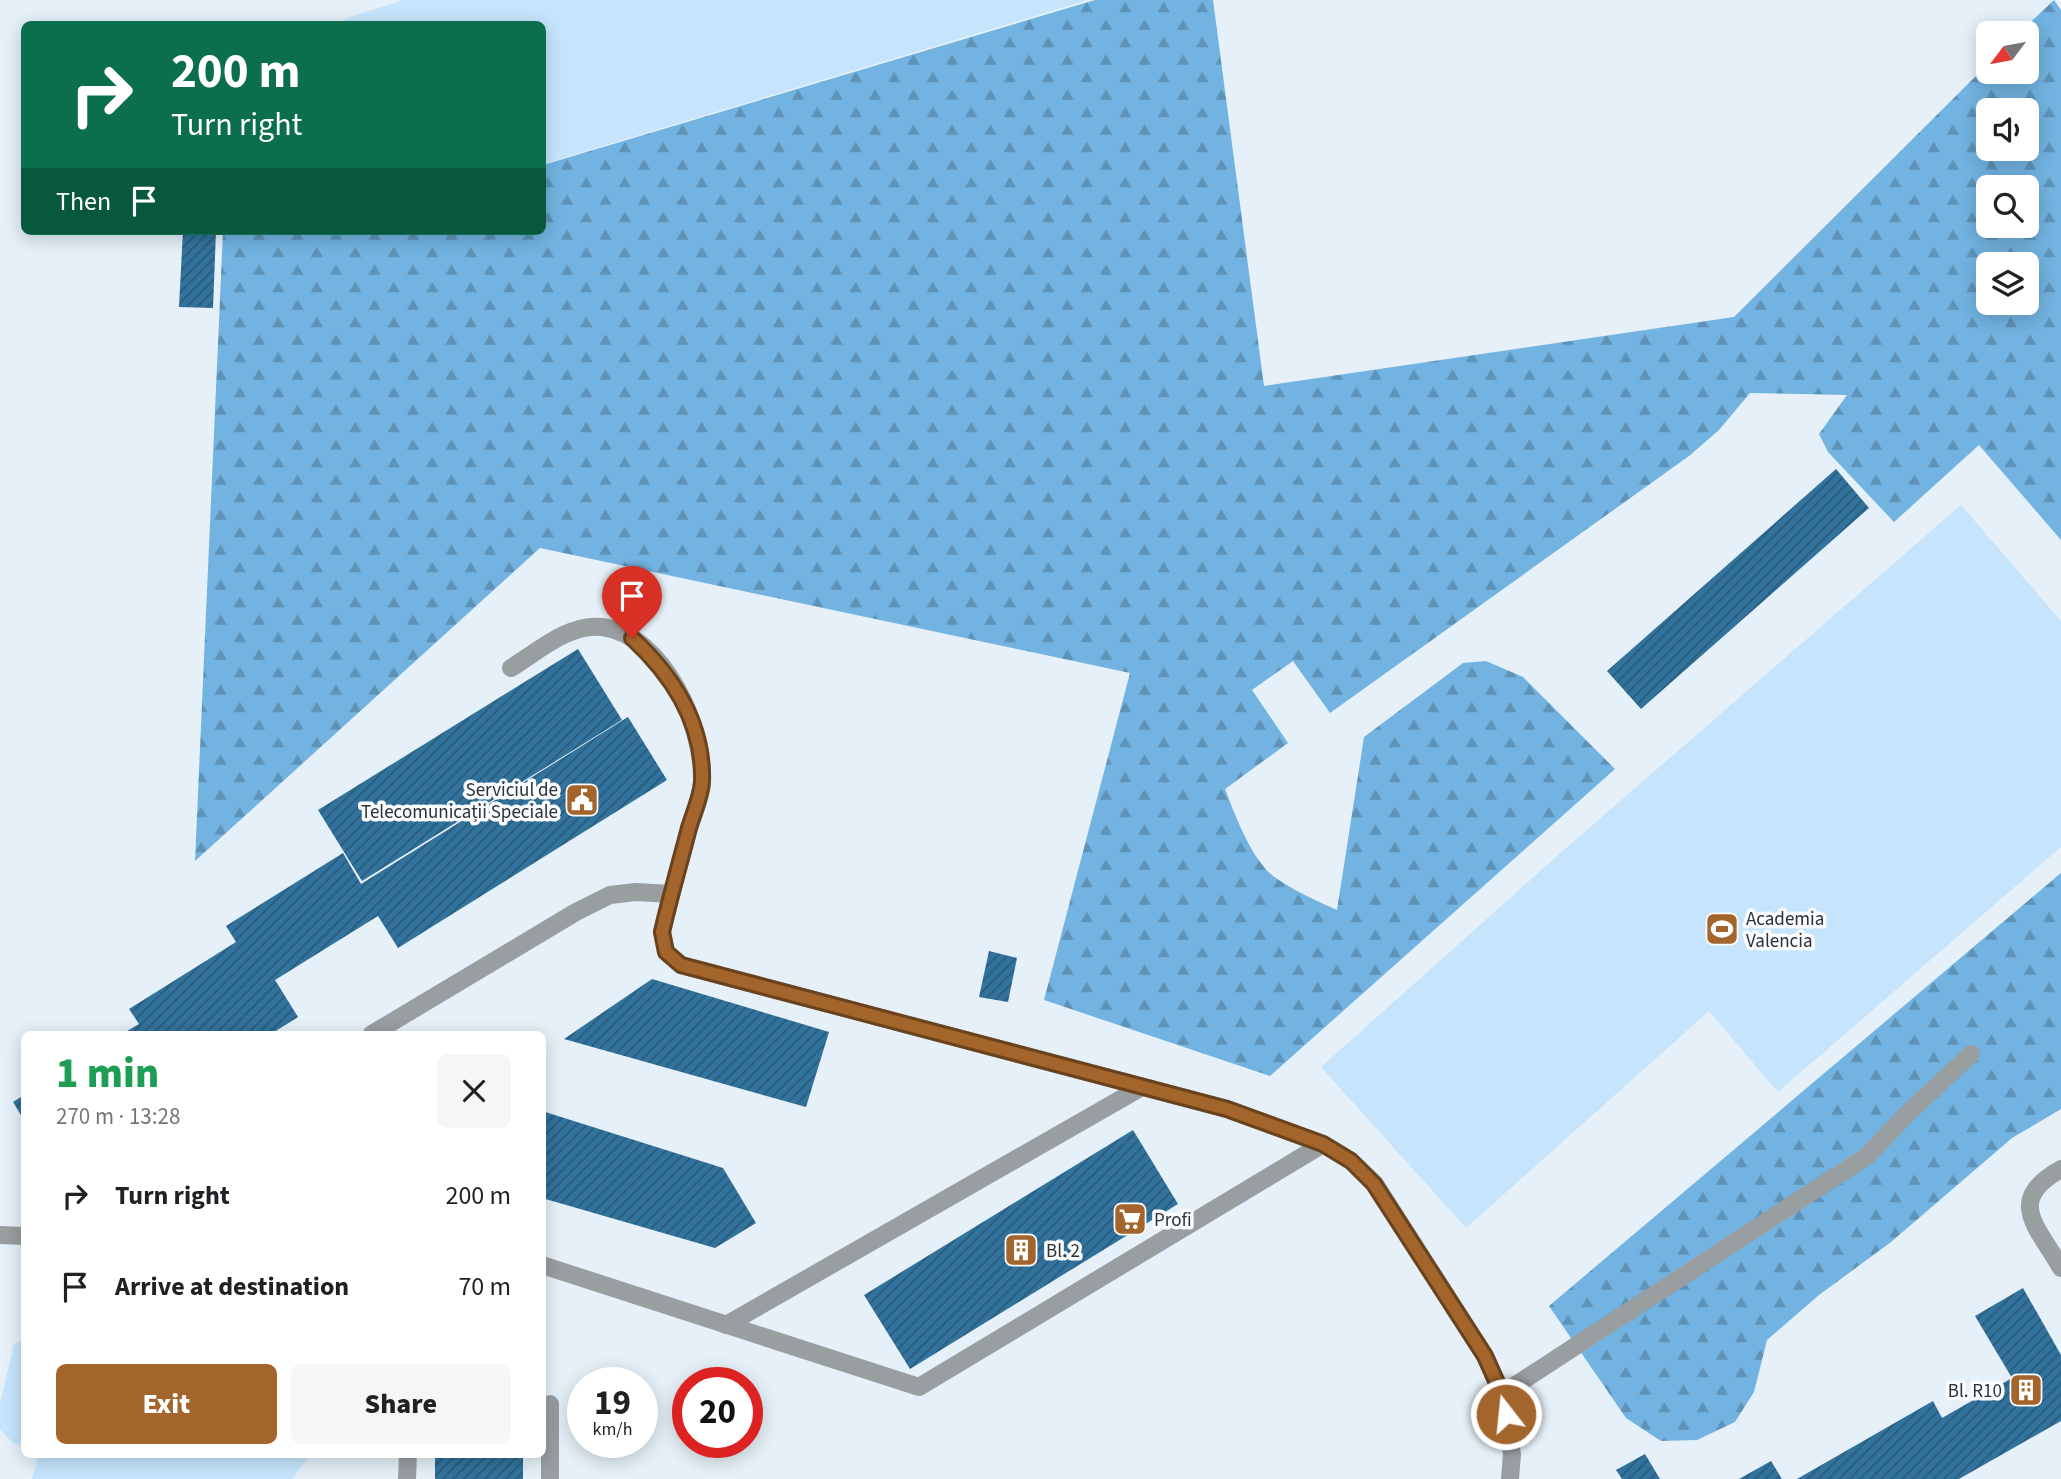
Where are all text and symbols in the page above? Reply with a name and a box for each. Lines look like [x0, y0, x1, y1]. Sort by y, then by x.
north arrow [1976, 21, 2039, 84]
map controls [1976, 21, 2039, 315]
text: 200 m [171, 37, 300, 107]
icon: right [56, 49, 147, 140]
button: sound [1976, 98, 2039, 161]
text: Turn right [171, 102, 302, 148]
button: search [1976, 175, 2039, 238]
icon: arrive [125, 182, 163, 220]
text: Then [56, 183, 111, 220]
button: layers [1976, 252, 2039, 315]
pin [602, 566, 662, 638]
icon: arrive [613, 577, 651, 615]
place label: Serviciul de Telecomunicații Speciale [361, 777, 558, 826]
public building icon: Serviciul de Telecomunicații Speciale [563, 781, 601, 819]
place label: Academia Valencia [1746, 906, 1824, 955]
sports icon: Academia Valencia [1703, 910, 1741, 948]
text: 1 min [56, 1044, 159, 1104]
button: close [437, 1054, 511, 1128]
text: 270 m · 13:28 [56, 1100, 180, 1133]
icon: right [56, 1177, 94, 1215]
text: Turn right [115, 1177, 230, 1214]
text: 200 m [445, 1177, 511, 1214]
supermarket icon: Profi [1111, 1200, 1149, 1238]
place label: Profi [1154, 1207, 1192, 1234]
building icon: Bl. 2 [1002, 1231, 1040, 1269]
place label: Bl. 2 [1046, 1238, 1080, 1265]
icon: arrive [56, 1268, 94, 1306]
text: Arrive at destination [115, 1268, 349, 1305]
text: 70 m [458, 1268, 511, 1305]
button: Exit [56, 1364, 277, 1444]
button: Share [291, 1364, 511, 1444]
speed limit sign: 20 [672, 1367, 763, 1458]
building icon: Bl. R10 [2007, 1371, 2045, 1409]
position arrow [1469, 1377, 1543, 1451]
text: 19 [594, 1378, 631, 1428]
place label: Bl. R10 [1948, 1378, 2002, 1405]
text: km/h [593, 1417, 632, 1442]

